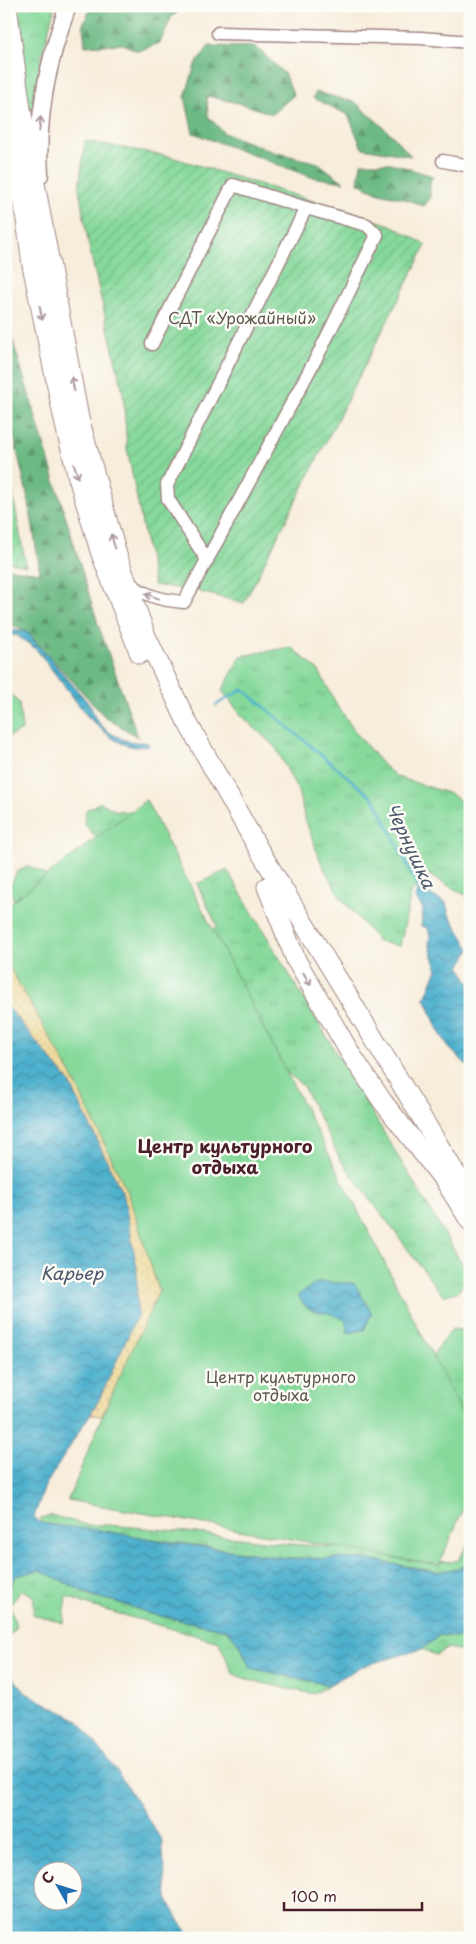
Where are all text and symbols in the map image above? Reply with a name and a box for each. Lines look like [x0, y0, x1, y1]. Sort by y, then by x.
one-way arrow [36, 116, 45, 132]
one-way arrow [37, 304, 47, 320]
park label: СДТ «Урожайный» [168, 305, 316, 329]
one-way arrow [67, 376, 77, 392]
one-way arrow [72, 463, 81, 479]
one-way arrow [108, 533, 118, 549]
one-way arrow [144, 591, 160, 600]
water label: Чернушка [380, 798, 443, 893]
one-way arrow [303, 972, 313, 986]
district label: Центр культурного отдыха [137, 1132, 313, 1180]
water label: Карьер [41, 1259, 105, 1286]
park label: Центр культурного отдыха [206, 1364, 356, 1406]
north arrow [32, 1862, 82, 1912]
text: С [36, 1867, 59, 1888]
scale bar [284, 1879, 421, 1911]
text: 100 m [291, 1884, 337, 1907]

